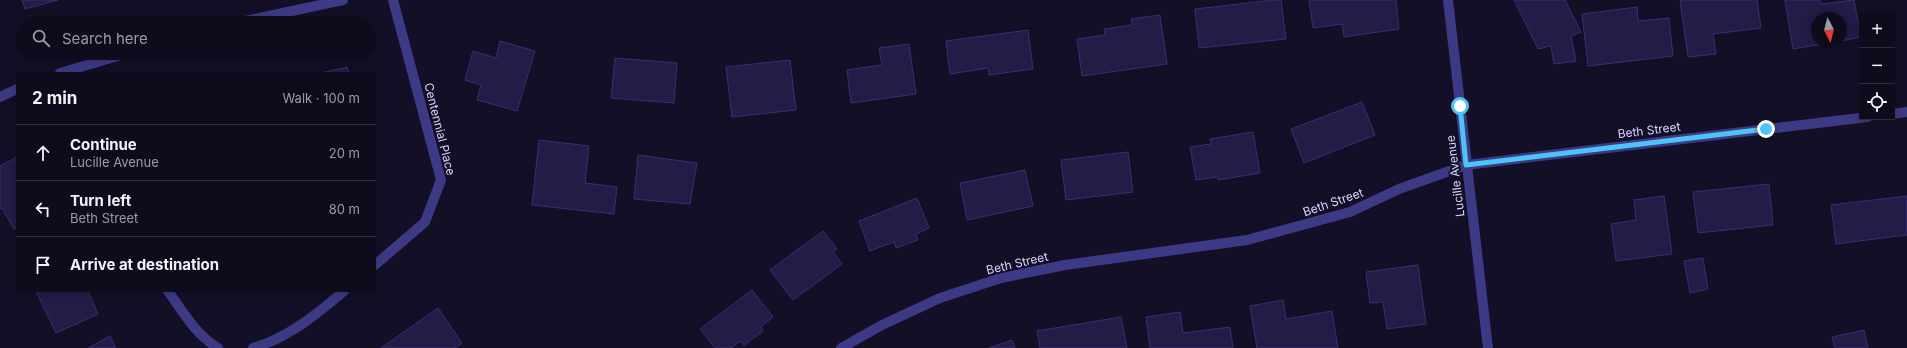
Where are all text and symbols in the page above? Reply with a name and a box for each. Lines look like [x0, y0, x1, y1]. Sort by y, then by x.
north arrow [1811, 12, 1847, 48]
map controls [1859, 12, 1895, 120]
button: + [1859, 12, 1895, 48]
search box [16, 16, 376, 60]
icon: search [30, 27, 52, 49]
text: Search here [62, 29, 148, 48]
button: − [1859, 48, 1895, 84]
street label: Centennial Place [421, 81, 459, 177]
button: locate [1859, 84, 1895, 120]
text: 2 min [32, 88, 77, 108]
text: Walk · 100 m [282, 90, 360, 106]
route start [1451, 97, 1469, 115]
street label: Beth Street [1617, 119, 1681, 141]
route end [1757, 120, 1775, 138]
street label: Lucille Avenue [1443, 134, 1467, 218]
text: Continue [70, 135, 137, 154]
icon: ahead [32, 142, 54, 164]
text: 20 m [329, 145, 360, 161]
text: Lucille Avenue [70, 154, 159, 170]
street label: Beth Street [1301, 185, 1365, 219]
text: Turn left [70, 191, 131, 210]
icon: left [32, 198, 54, 220]
text: 80 m [329, 201, 360, 217]
text: Beth Street [70, 210, 138, 226]
street label: Beth Street [985, 249, 1050, 277]
icon: arrive [32, 254, 54, 276]
text: Arrive at destination [70, 255, 219, 274]

